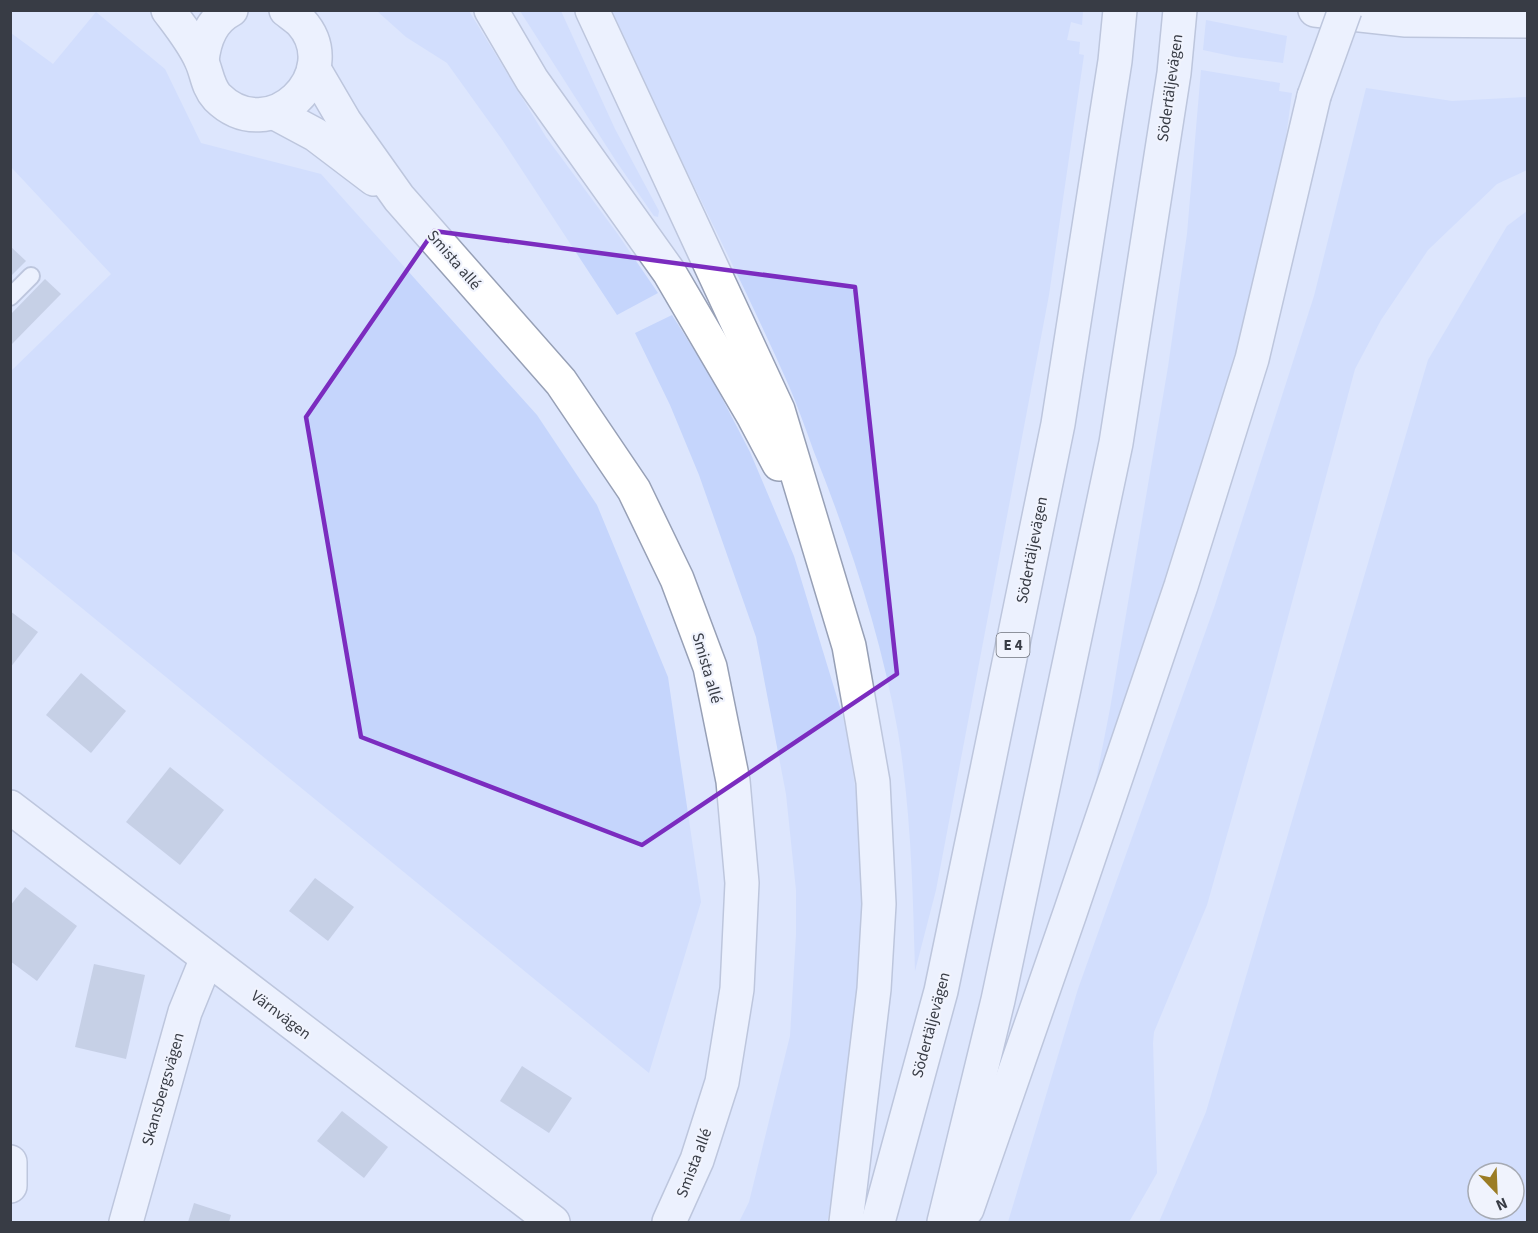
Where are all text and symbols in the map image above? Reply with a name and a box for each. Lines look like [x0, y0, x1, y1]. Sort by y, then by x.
street label: Södertäljevägen [1152, 33, 1188, 143]
street label: Smista allé [422, 225, 486, 295]
street label: Södertäljevägen [1011, 495, 1053, 605]
street label: Smista allé [686, 630, 728, 706]
road number: E 4 [996, 633, 1030, 657]
street label: Södertäljevägen [906, 970, 956, 1080]
street label: Värnvägen [246, 985, 316, 1045]
street label: Skansbergsvägen [136, 1030, 190, 1148]
street label: Smista allé [671, 1125, 717, 1201]
north arrow [1466, 1161, 1526, 1221]
text: N [1492, 1192, 1511, 1216]

